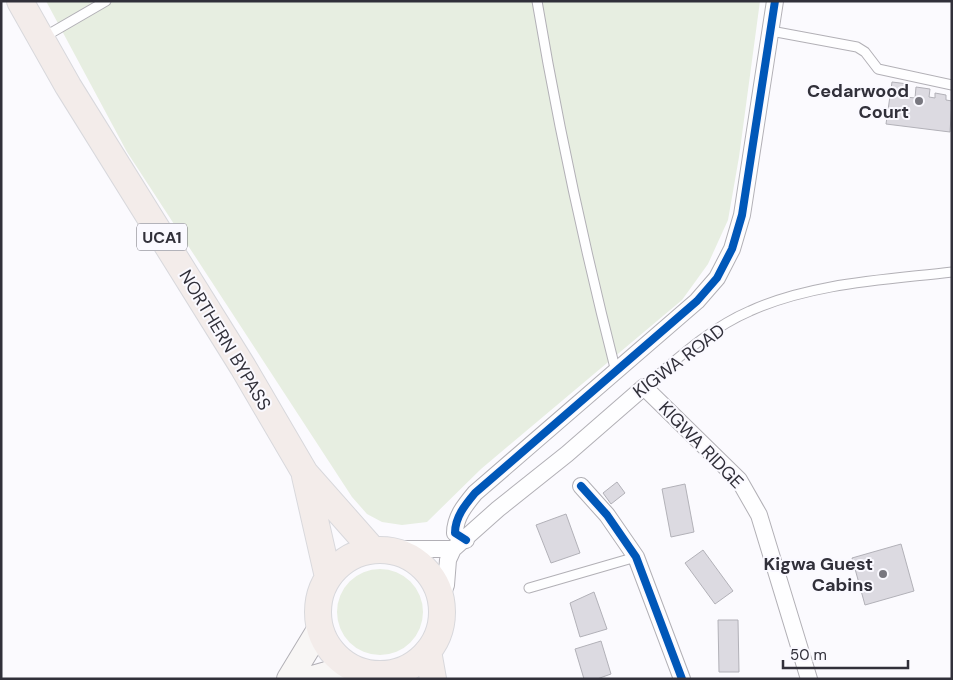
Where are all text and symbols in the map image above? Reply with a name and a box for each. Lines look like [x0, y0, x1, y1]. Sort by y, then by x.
place label: Cedarwood Court [807, 79, 909, 124]
marker: Cedarwood Court [913, 95, 925, 107]
road number: UCA1 [137, 223, 187, 250]
street label: NORTHERN BYPASS [174, 265, 276, 415]
street label: KIGWA ROAD [628, 319, 730, 403]
street label: KIGWA RIDGE [653, 396, 749, 494]
place label: Kigwa Guest Cabins [763, 552, 873, 597]
marker: Kigwa Guest Cabins [877, 568, 889, 580]
scale bar [783, 638, 908, 670]
text: 50 m [790, 645, 827, 665]

